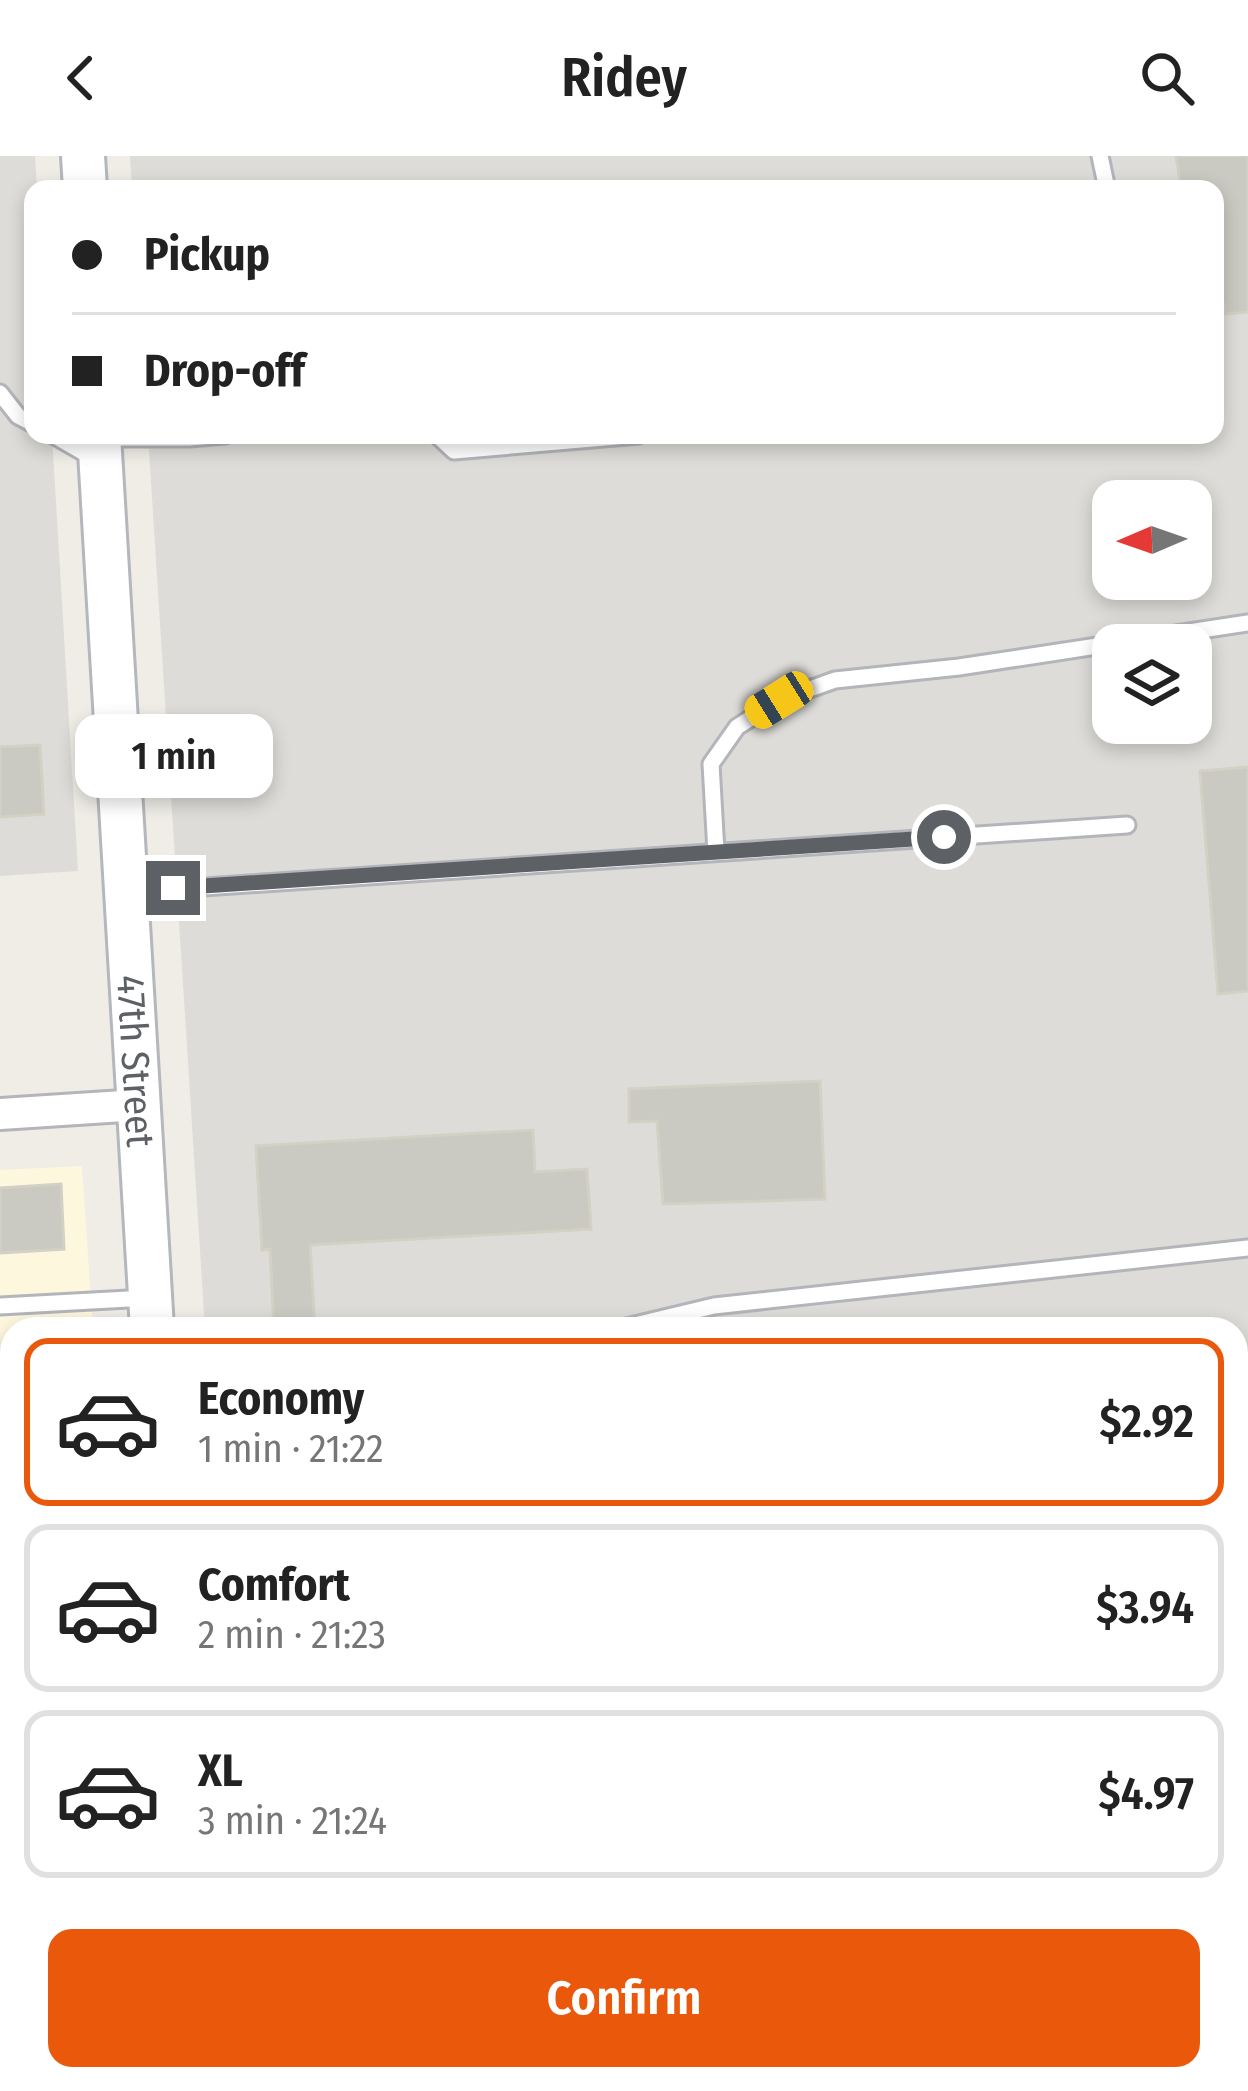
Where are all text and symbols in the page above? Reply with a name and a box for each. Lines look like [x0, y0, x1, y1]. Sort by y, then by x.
icon: back [48, 45, 114, 111]
icon: search [1134, 45, 1200, 111]
text: Ridey [561, 46, 687, 110]
text: Pickup [144, 228, 270, 282]
text: Drop-off [144, 344, 305, 398]
north arrow [1092, 480, 1212, 600]
map controls [1092, 480, 1212, 744]
button: layers [1092, 624, 1212, 744]
car [739, 666, 819, 734]
callout: 1 min [74, 714, 272, 798]
text: 1 min [132, 733, 216, 779]
route start [917, 810, 971, 864]
route end [146, 861, 200, 915]
street label: 47th Street [107, 974, 163, 1149]
icon: car [54, 1368, 162, 1476]
text: Economy [198, 1372, 364, 1426]
text: $2.92 [1100, 1395, 1194, 1449]
text: 1 min · 21:22 [198, 1426, 384, 1472]
icon: car [54, 1554, 162, 1662]
text: Comfort [198, 1558, 350, 1612]
text: $3.94 [1096, 1581, 1194, 1635]
text: 2 min · 21:23 [198, 1612, 386, 1658]
icon: car [54, 1740, 162, 1848]
text: XL [198, 1744, 243, 1798]
text: $4.97 [1099, 1767, 1194, 1821]
text: 3 min · 21:24 [198, 1798, 387, 1844]
button: Confirm [48, 1929, 1200, 2067]

